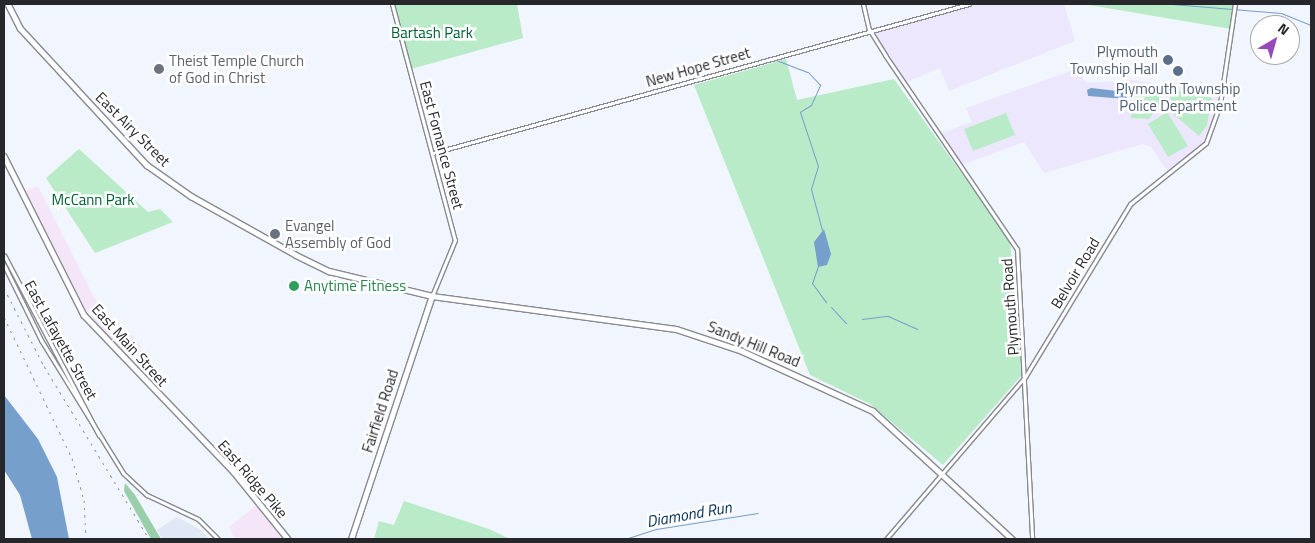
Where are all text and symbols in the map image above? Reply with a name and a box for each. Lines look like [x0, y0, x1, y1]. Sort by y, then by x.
north arrow [1250, 15, 1300, 65]
text: N [1274, 17, 1294, 40]
park label: Bartash Park [391, 24, 473, 42]
place label: Plymouth Township Hall [1070, 42, 1158, 77]
street label: New Hope Street [644, 44, 752, 90]
place label: Theist Temple Church of God in Christ [169, 51, 304, 86]
marker: Plymouth Township Hall [1162, 54, 1174, 66]
marker: Theist Temple Church of God in Christ [153, 63, 165, 75]
marker: Plymouth Township Police Department [1172, 65, 1184, 77]
street label: East Fornance Street [416, 79, 468, 211]
place label: Plymouth Township Police Department [1116, 79, 1240, 114]
street label: East Airy Street [92, 88, 174, 170]
park label: McCann Park [52, 191, 134, 209]
place label: Evangel Assembly of God [285, 216, 391, 251]
marker: Evangel Assembly of God [269, 228, 281, 240]
street label: Belvoir Road [1047, 234, 1103, 312]
street label: Plymouth Road [998, 258, 1022, 356]
street label: East Lafayette Street [21, 277, 101, 403]
place label: Anytime Fitness [304, 277, 406, 295]
marker: Anytime Fitness [288, 280, 300, 292]
street label: East Main Street [88, 300, 172, 390]
street label: Sandy Hill Road [705, 317, 803, 371]
street label: Fairfield Road [358, 367, 402, 455]
street label: East Ridge Pike [214, 436, 292, 522]
water label: Diamond Run [645, 497, 733, 531]

